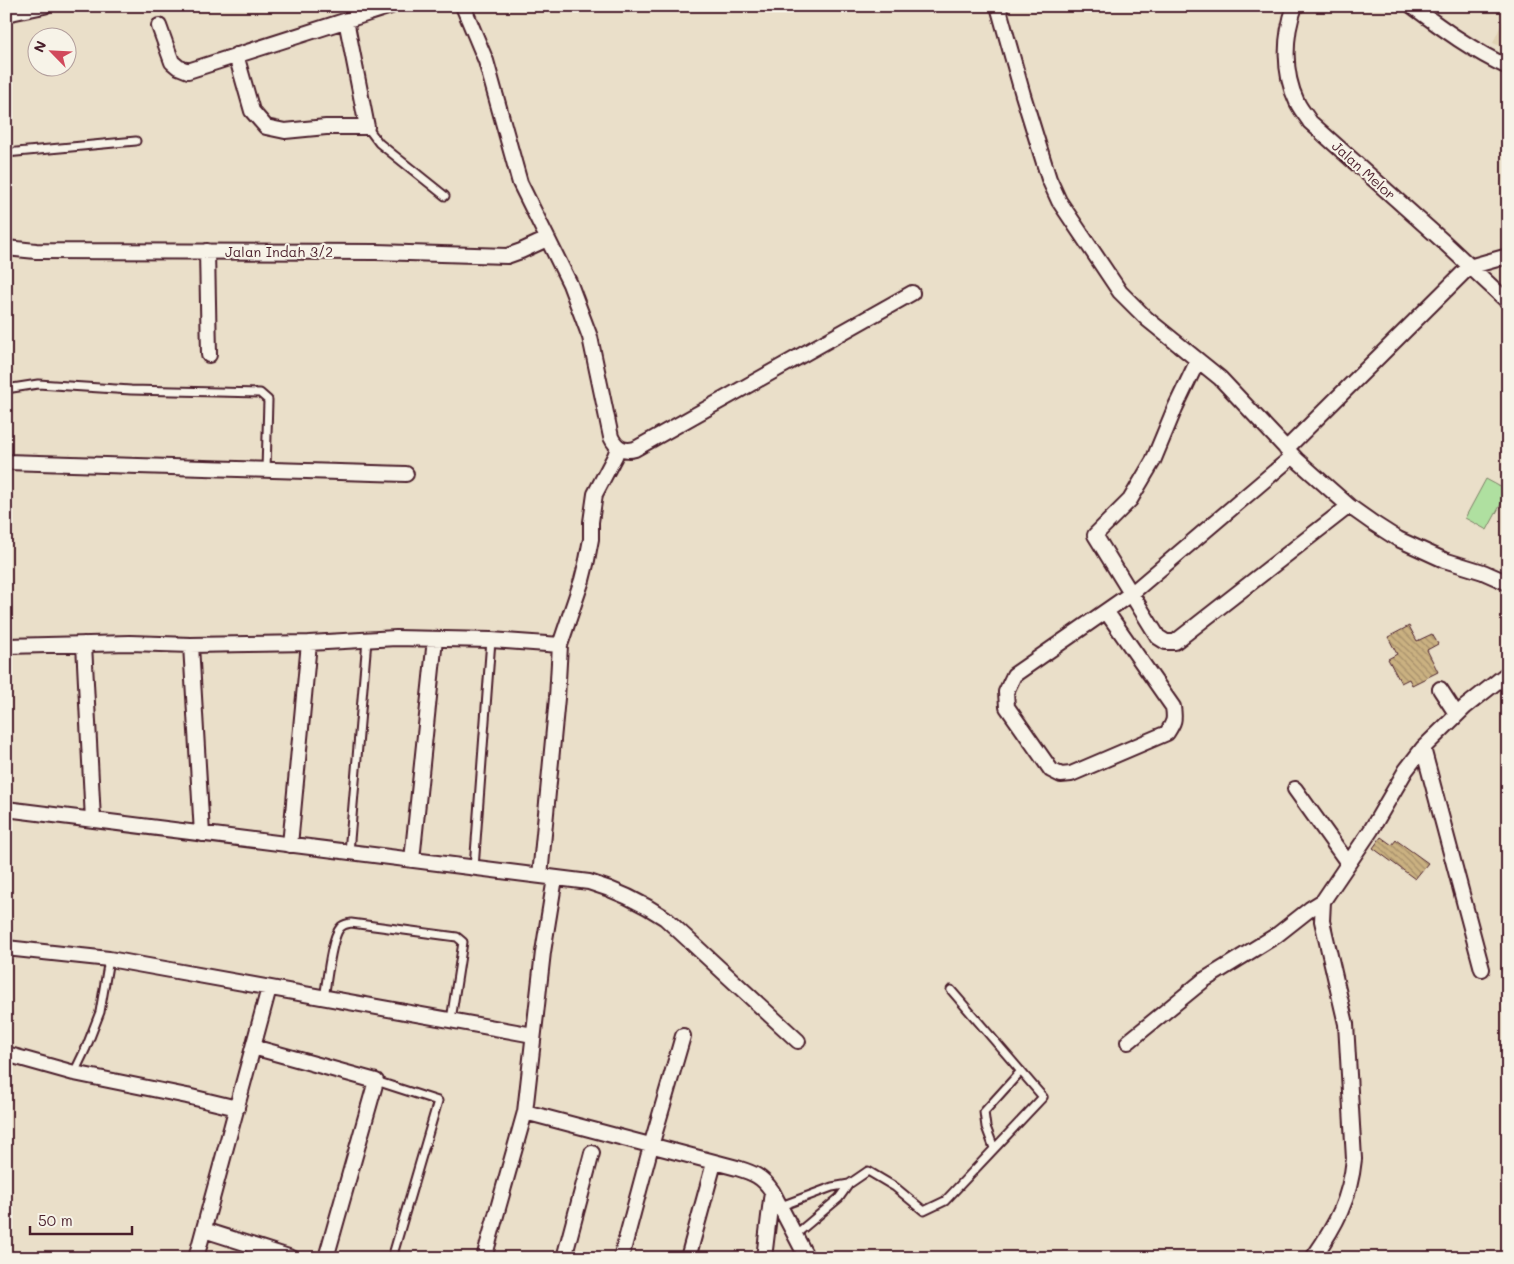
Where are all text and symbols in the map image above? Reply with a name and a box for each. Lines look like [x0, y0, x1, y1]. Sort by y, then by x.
north arrow [28, 28, 78, 78]
text: N [29, 38, 51, 55]
street label: Jalan Melor [1328, 136, 1400, 204]
street label: Jalan Indah 3/2 [225, 242, 333, 261]
scale bar [30, 1204, 132, 1236]
text: 50 m [38, 1210, 73, 1230]

